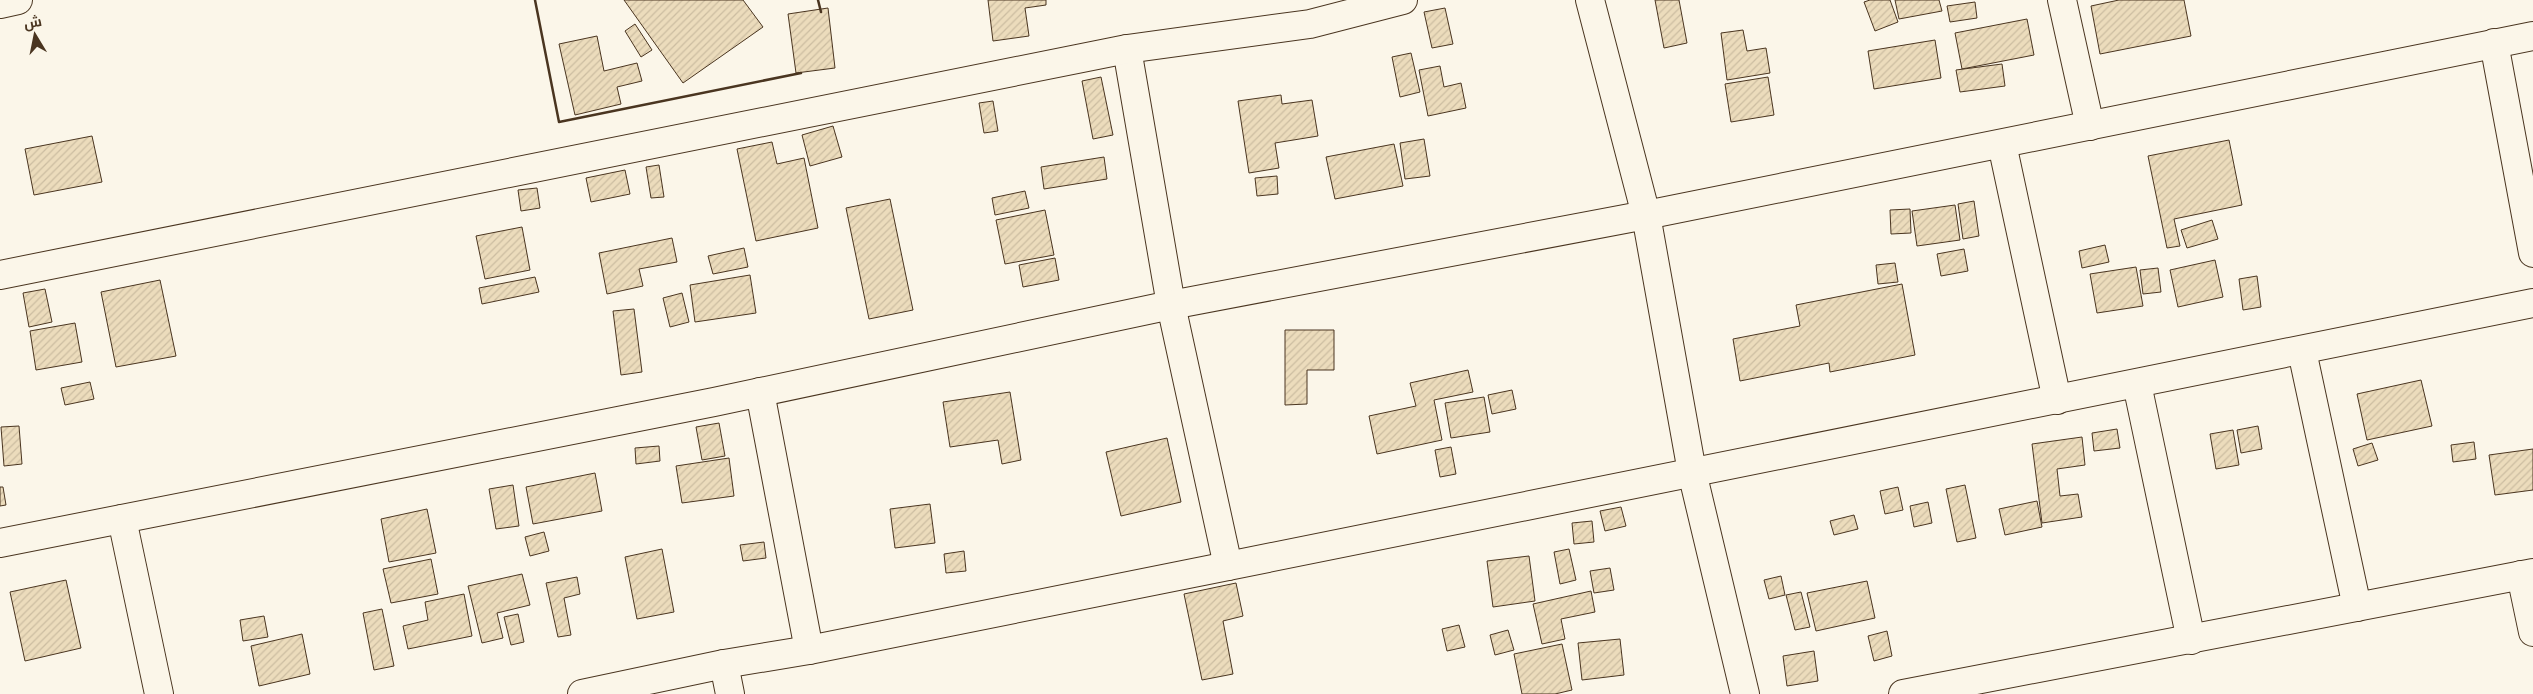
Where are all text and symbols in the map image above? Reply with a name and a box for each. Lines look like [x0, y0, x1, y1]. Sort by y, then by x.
north arrow [10, 10, 60, 60]
text: ش [22, 12, 43, 33]

